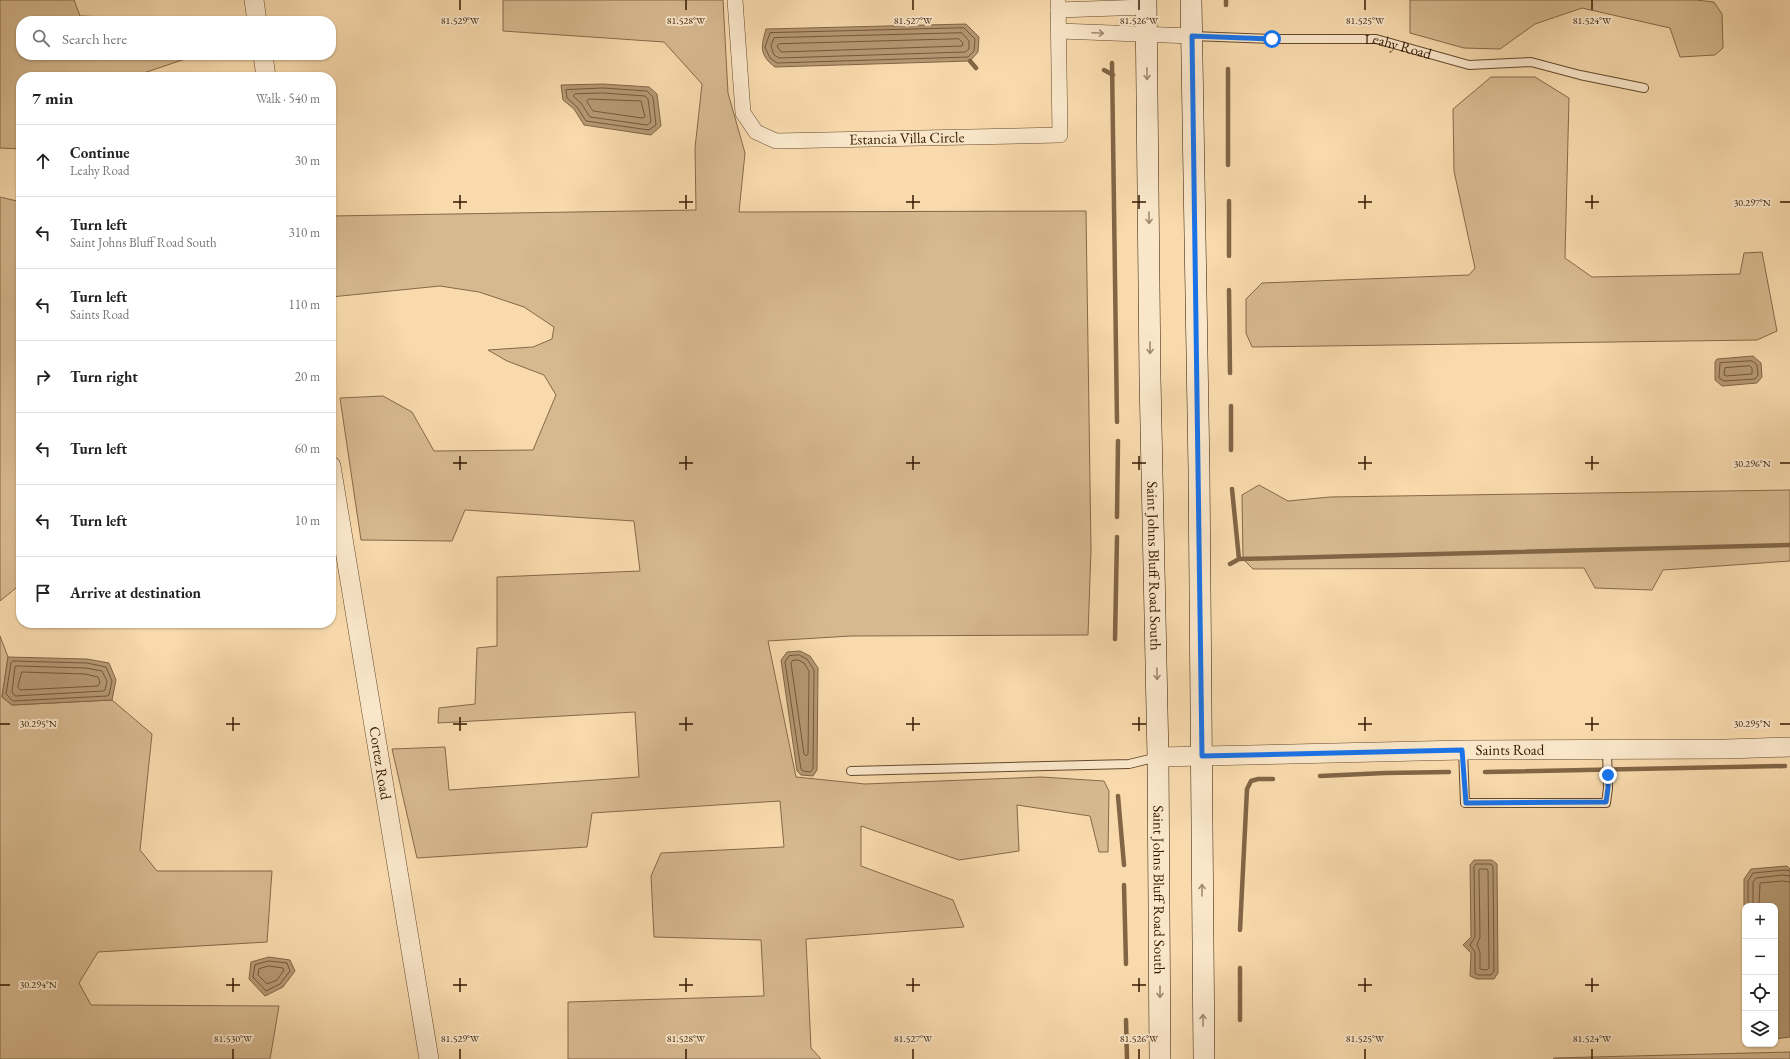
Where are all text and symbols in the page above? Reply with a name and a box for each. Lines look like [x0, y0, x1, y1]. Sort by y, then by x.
text: 81.529°W [441, 14, 480, 27]
text: 81.528°W [667, 14, 706, 27]
text: 81.527°W [894, 14, 933, 27]
text: 81.526°W [1120, 14, 1159, 27]
text: 81.525°W [1346, 14, 1385, 27]
text: 81.524°W [1573, 14, 1612, 27]
search box [16, 16, 336, 60]
icon: search [30, 27, 52, 49]
text: Search here [62, 29, 127, 48]
one-way arrow [1091, 29, 1104, 36]
street label: Leahy Road [1365, 29, 1434, 63]
route start [1263, 30, 1281, 48]
one-way arrow [1143, 67, 1151, 80]
text: 7 min [32, 87, 73, 109]
text: Walk · 540 m [256, 90, 320, 107]
street label: Estancia Villa Circle [849, 127, 965, 148]
text: Continue [70, 143, 130, 162]
icon: ahead [32, 150, 54, 172]
text: 30 m [295, 152, 320, 169]
text: Leahy Road [70, 162, 130, 179]
text: 30.297°N [1733, 196, 1771, 209]
one-way arrow [1145, 211, 1153, 224]
text: Turn left [70, 215, 127, 234]
icon: left [32, 222, 54, 244]
text: 310 m [289, 224, 320, 241]
text: Saint Johns Bluff Road South [70, 234, 217, 251]
text: Turn left [70, 287, 127, 306]
icon: left [32, 294, 54, 316]
text: 110 m [289, 296, 320, 313]
text: Saints Road [70, 306, 129, 323]
one-way arrow [1146, 341, 1154, 354]
icon: right [32, 366, 54, 388]
text: Turn right [70, 367, 138, 386]
text: 20 m [295, 368, 320, 385]
icon: left [32, 438, 54, 460]
text: Turn left [70, 439, 127, 458]
text: 60 m [295, 440, 320, 457]
text: 30.296°N [1733, 457, 1771, 470]
street label: Saint Johns Bluff Road South [1143, 481, 1166, 651]
icon: left [32, 510, 54, 532]
text: Turn left [70, 511, 127, 530]
text: 10 m [295, 512, 320, 529]
icon: arrive [32, 582, 54, 604]
text: Arrive at destination [70, 583, 201, 602]
one-way arrow [1153, 667, 1161, 680]
text: 30.295°N [19, 717, 57, 730]
text: 30.295°N [1733, 717, 1771, 730]
street label: Cortez Road [365, 725, 396, 801]
street label: Saints Road [1476, 740, 1545, 759]
route end [1599, 766, 1617, 784]
street label: Saint Johns Bluff Road South [1149, 805, 1169, 975]
one-way arrow [1198, 884, 1206, 897]
map controls [1742, 903, 1778, 1047]
button: + [1742, 903, 1778, 939]
button: − [1742, 939, 1778, 975]
button: locate [1742, 975, 1778, 1011]
text: 30.294°N [19, 978, 57, 991]
one-way arrow [1156, 985, 1164, 998]
button: layers [1742, 1011, 1778, 1047]
one-way arrow [1200, 1014, 1207, 1027]
text: 81.530°W [214, 1032, 253, 1045]
text: 81.529°W [441, 1032, 480, 1045]
text: 81.528°W [667, 1032, 706, 1045]
text: 81.527°W [894, 1032, 933, 1045]
text: 81.526°W [1120, 1032, 1159, 1045]
text: 81.525°W [1346, 1032, 1385, 1045]
text: 81.524°W [1573, 1032, 1612, 1045]

